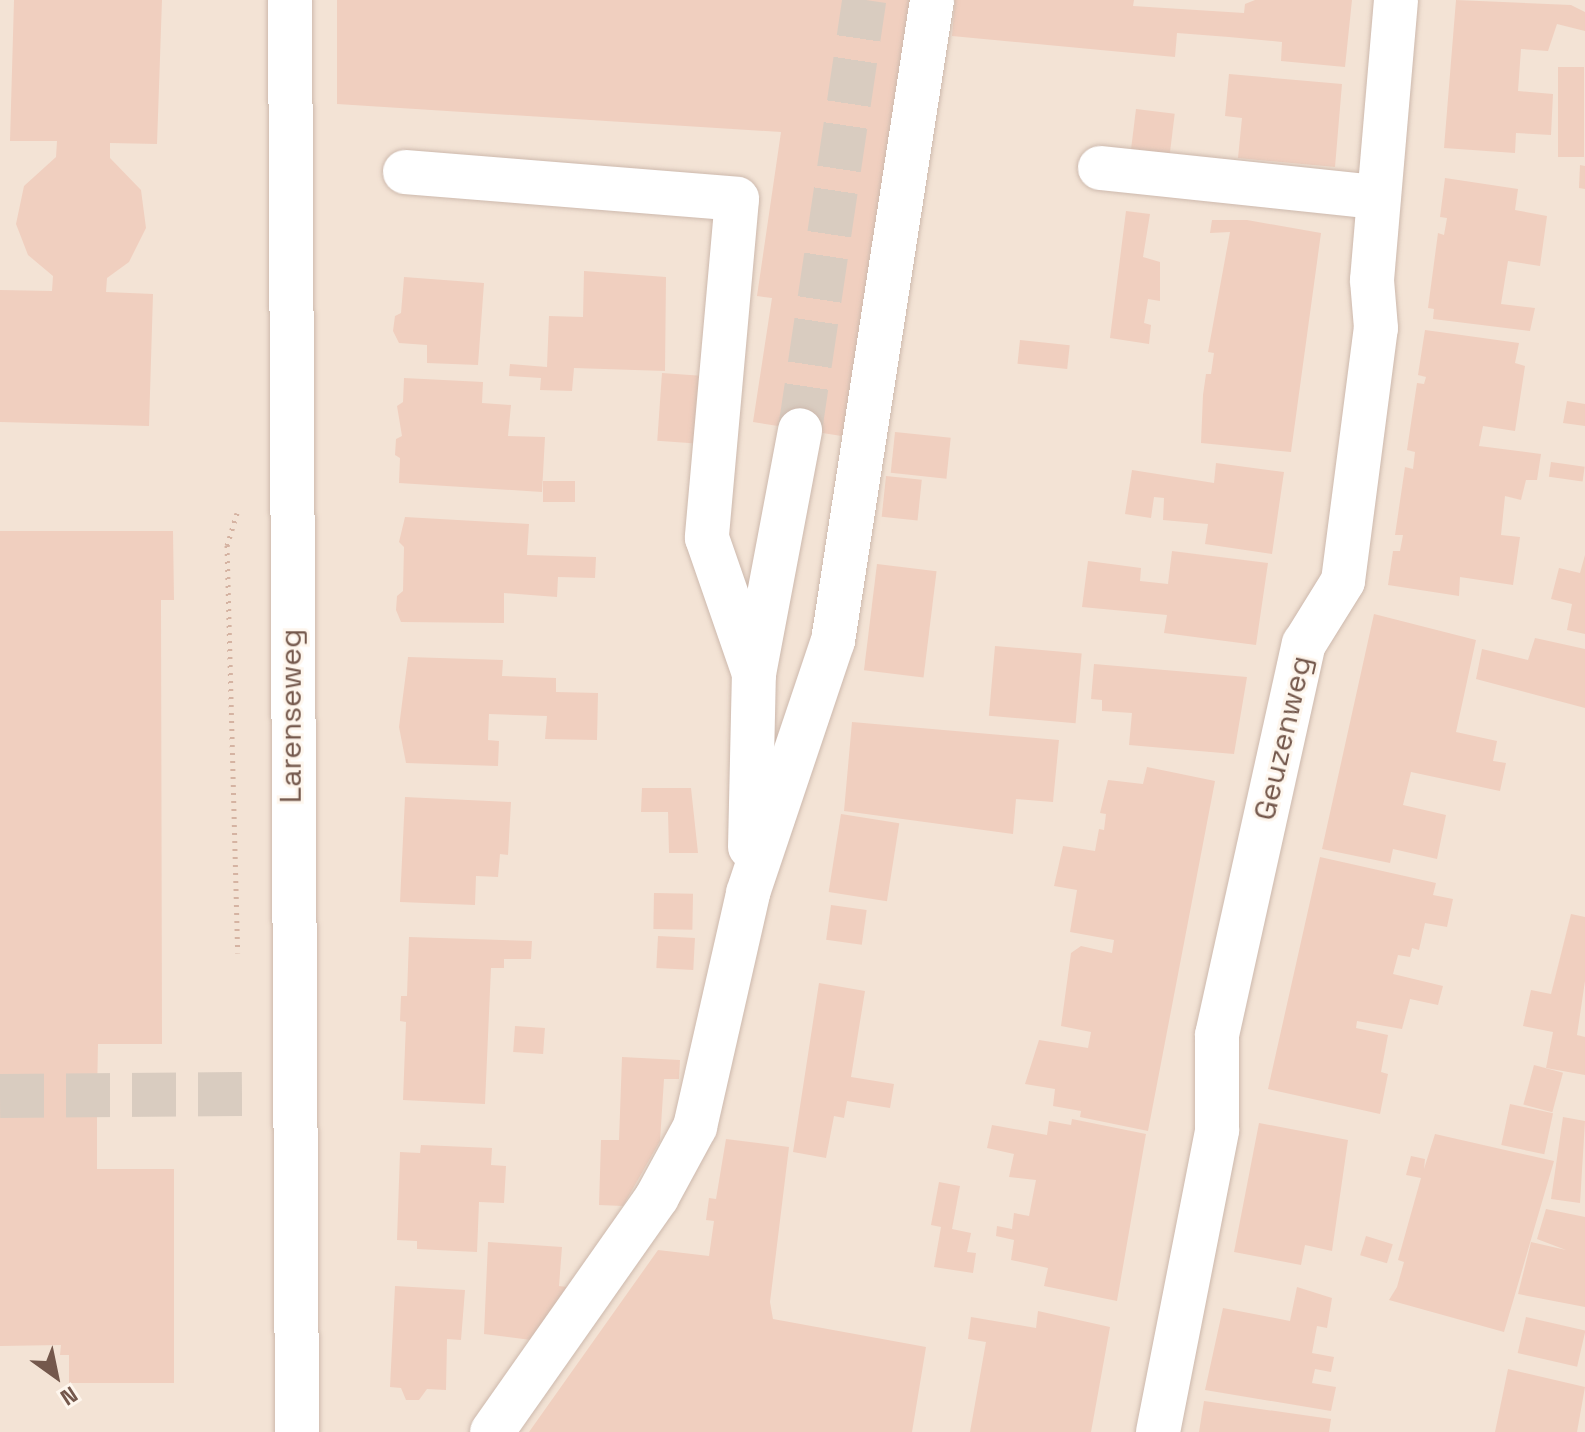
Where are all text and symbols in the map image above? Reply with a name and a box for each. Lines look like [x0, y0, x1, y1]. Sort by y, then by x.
street label: Larenseweg [273, 629, 309, 803]
street label: Geuzenweg [1247, 652, 1319, 824]
north arrow [16, 1336, 96, 1416]
text: N [55, 1380, 83, 1412]

